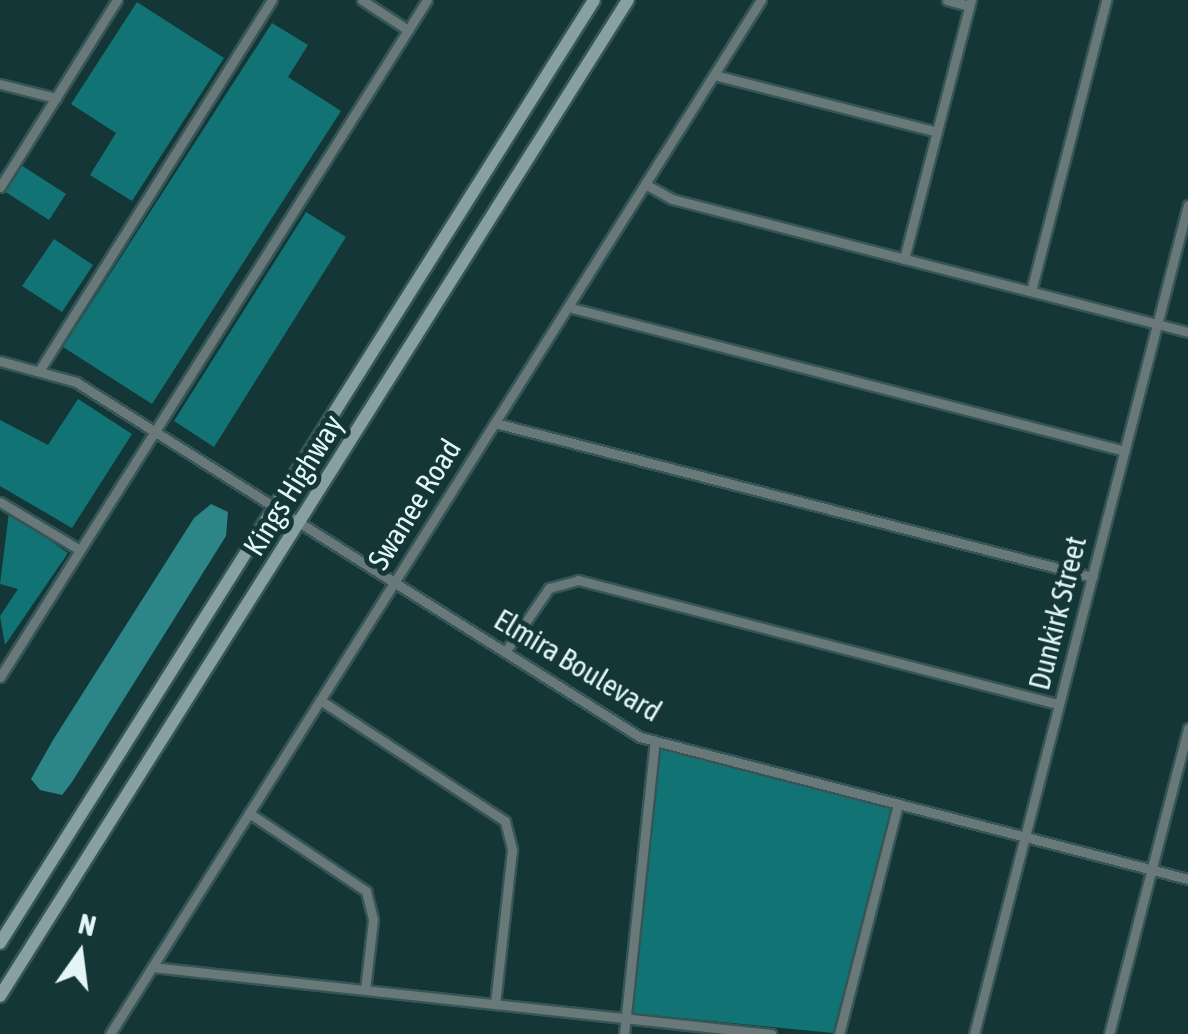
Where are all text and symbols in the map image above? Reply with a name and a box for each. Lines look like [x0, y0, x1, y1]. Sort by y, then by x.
street label: Kings Highway [235, 408, 351, 562]
street label: Swanee Road [360, 432, 468, 576]
street label: Dunkirk Street [1021, 532, 1093, 694]
street label: Elmira Boulevard [488, 601, 668, 729]
north arrow [30, 904, 130, 1004]
text: N [75, 907, 99, 942]

